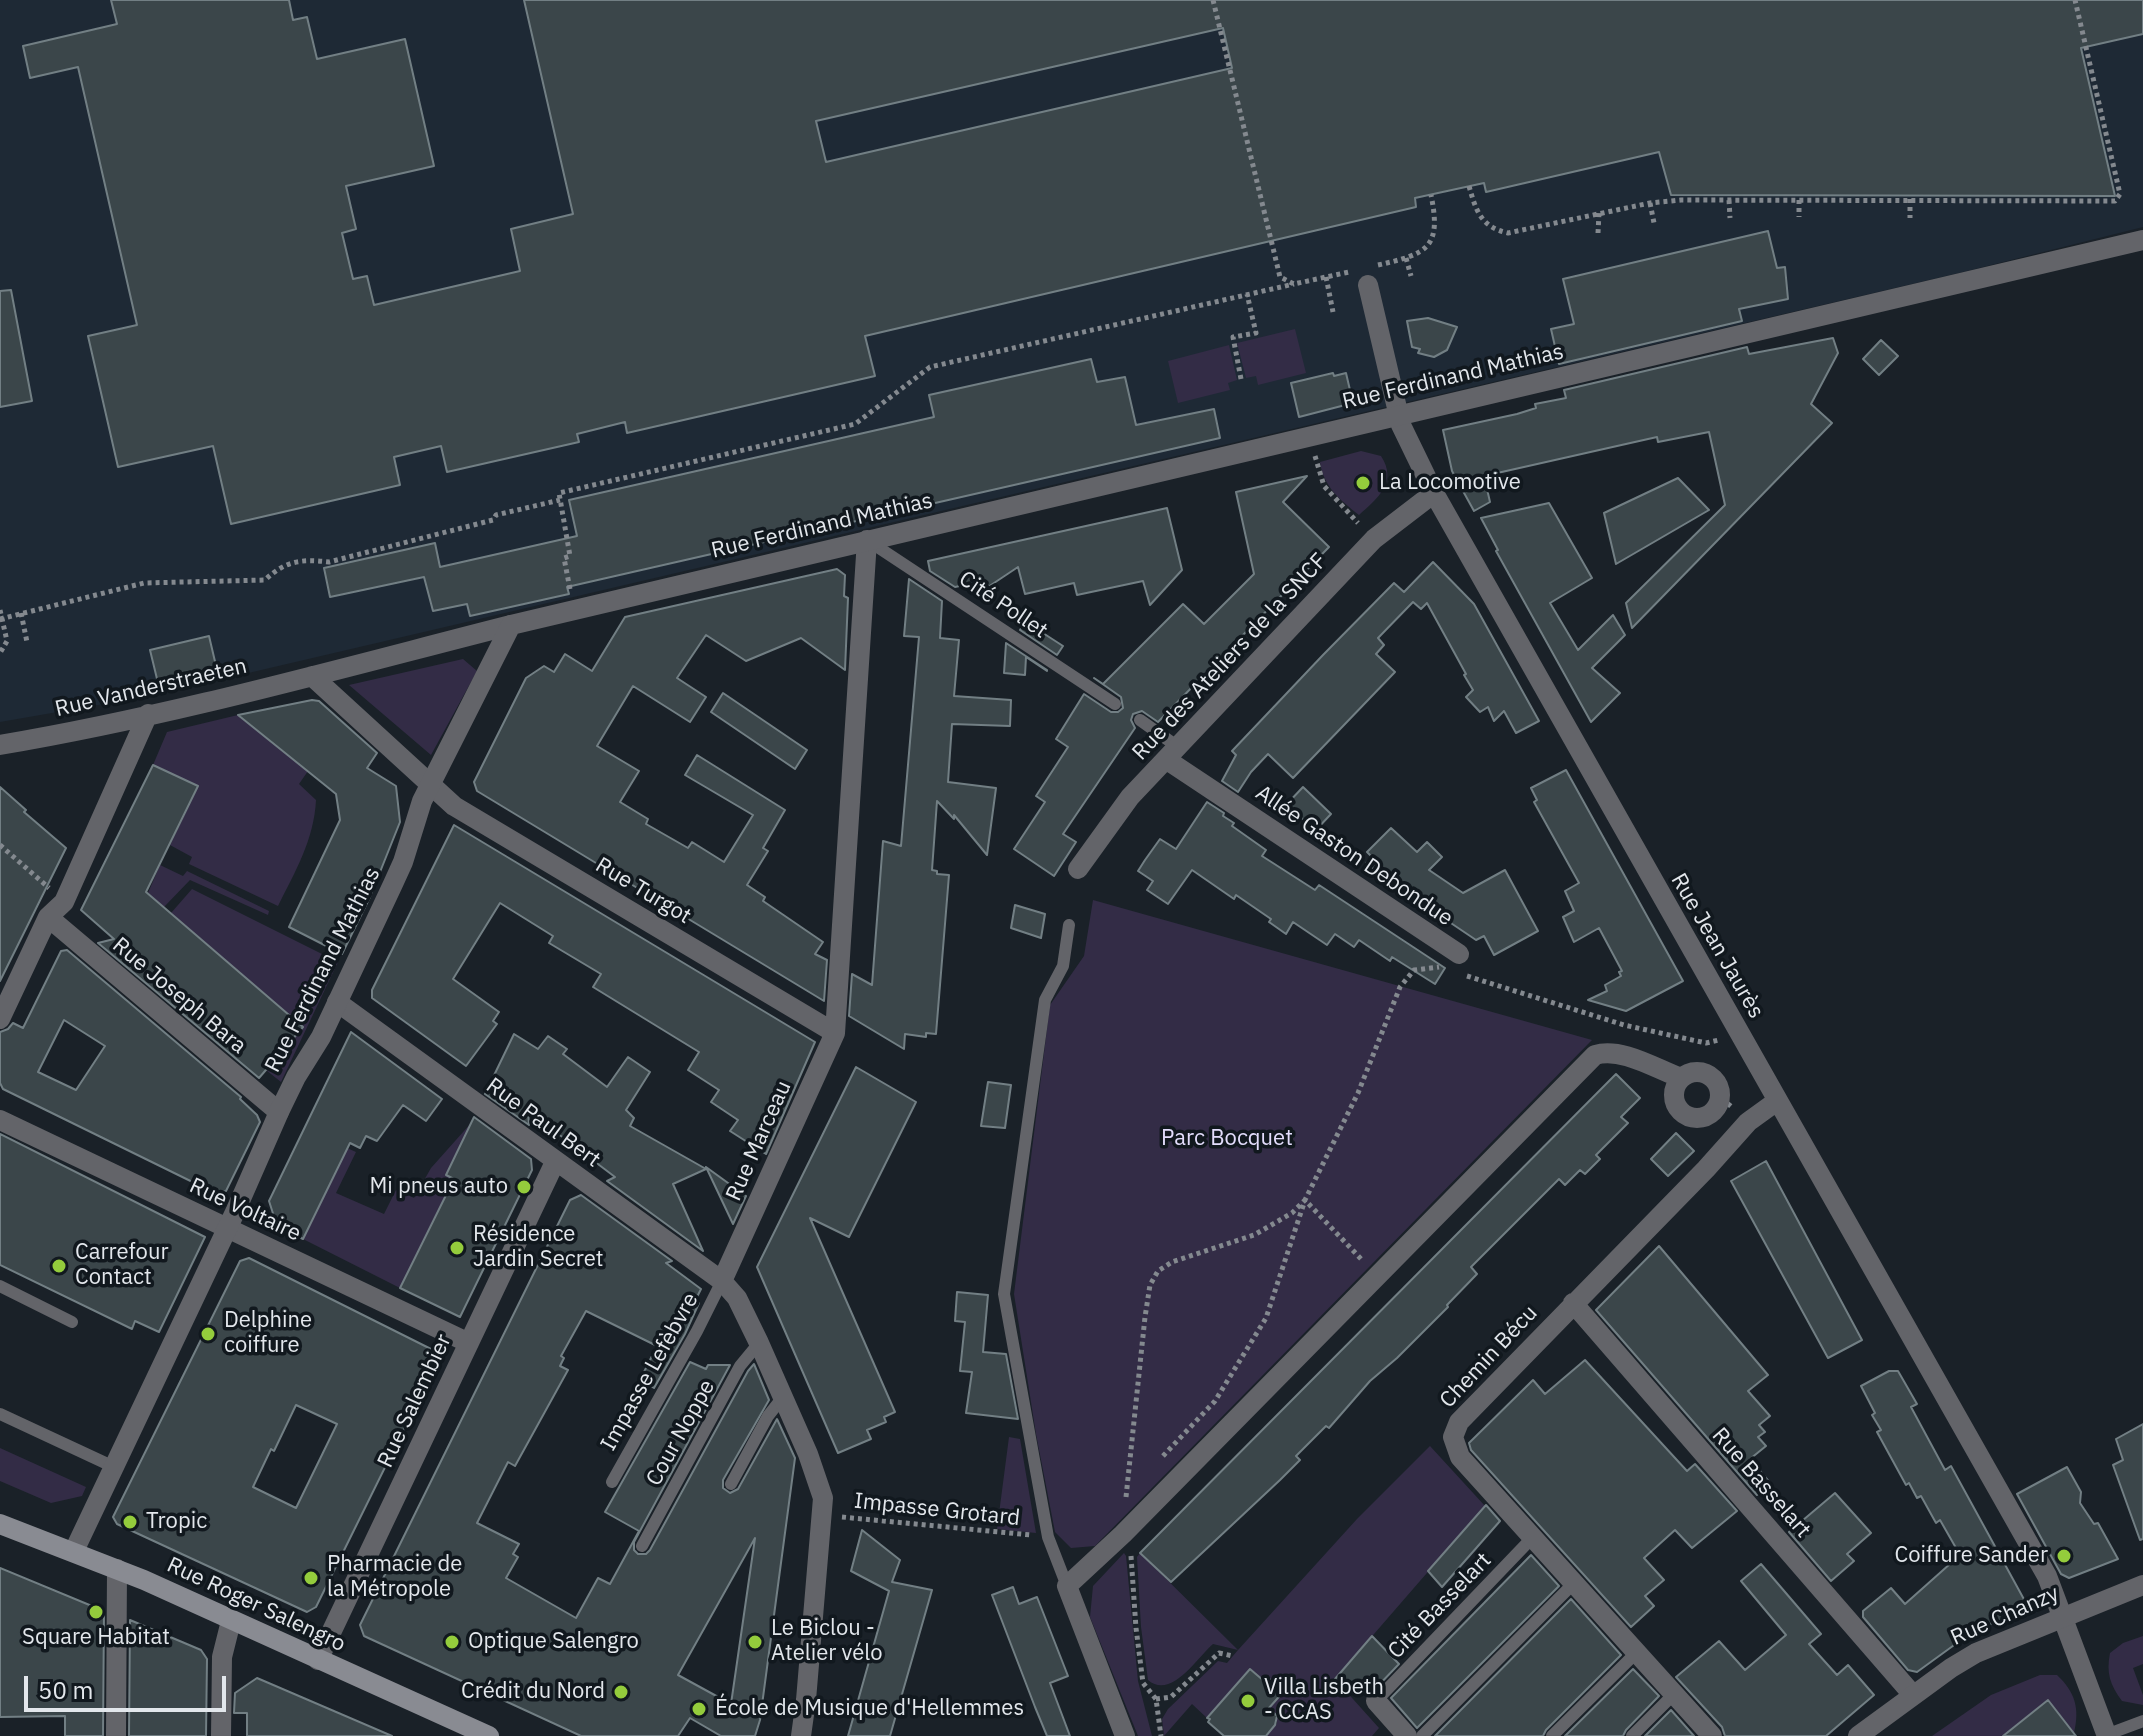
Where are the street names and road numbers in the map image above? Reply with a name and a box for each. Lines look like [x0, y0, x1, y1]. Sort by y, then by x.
street label: Rue Ferdinand Mathias [1340, 339, 1566, 415]
street label: Rue Ferdinand Mathias [709, 488, 935, 564]
street label: Rue des Ateliers de la SNCF [1127, 548, 1333, 766]
street label: Cité Pollet [954, 566, 1052, 644]
street label: Rue Vanderstraeten [53, 653, 249, 723]
street label: Allée Gaston Debondue [1250, 780, 1458, 932]
street label: Rue Turgot [590, 852, 696, 930]
street label: Rue Ferdinand Mathias [260, 863, 386, 1077]
street label: Rue Jean Jaurès [1665, 869, 1769, 1023]
street label: Rue Joseph Bara [107, 932, 251, 1060]
street label: Rue Paul Bert [481, 1073, 605, 1173]
street label: Rue Marceau [721, 1077, 797, 1205]
street label: Rue Voltaire [185, 1173, 305, 1247]
street label: Impasse Lefèbvre [596, 1288, 704, 1456]
street label: Chemin Bécu [1435, 1300, 1543, 1414]
street label: Rue Salembier [373, 1330, 457, 1472]
street label: Cour Noppe [641, 1375, 721, 1491]
street label: Rue Basselart [1706, 1423, 1816, 1543]
street label: Impasse Grotard [853, 1488, 1021, 1532]
street label: Cité Basselart [1383, 1547, 1497, 1665]
street label: Rue Roger Salengro [163, 1552, 349, 1658]
street label: Rue Chanzy [1947, 1580, 2063, 1652]

